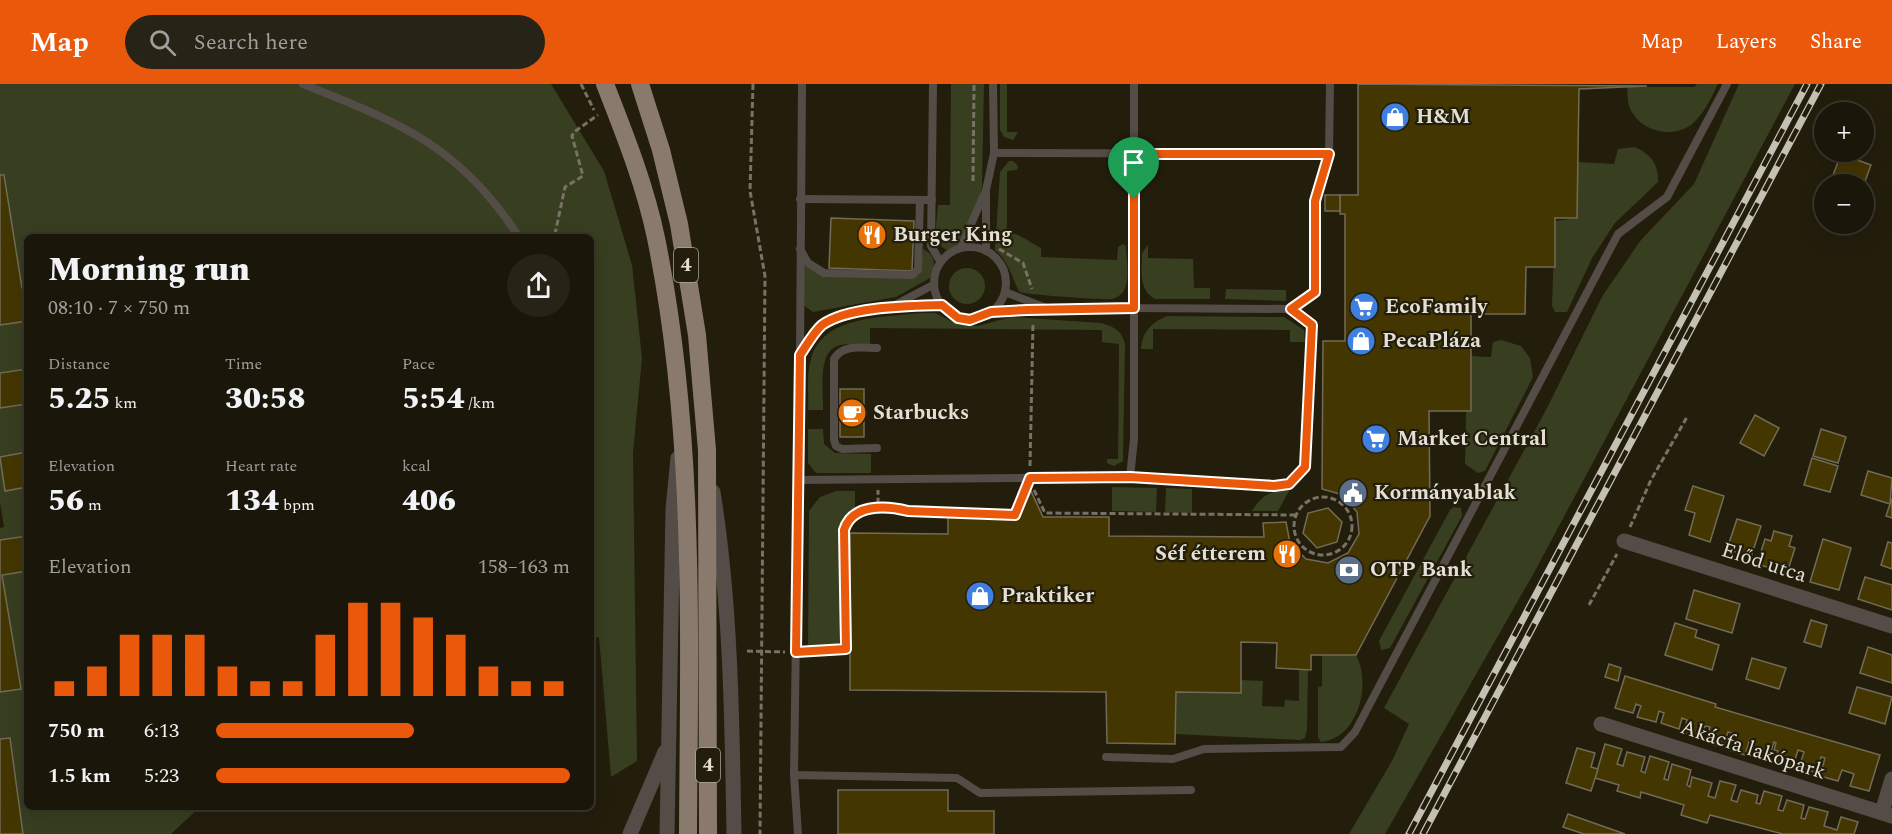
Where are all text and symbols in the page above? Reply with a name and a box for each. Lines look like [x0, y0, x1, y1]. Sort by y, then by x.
search box [125, 15, 545, 69]
text: Map [30, 21, 89, 64]
icon: search [146, 26, 179, 59]
text: Search here [194, 26, 308, 59]
text: Map [1641, 26, 1683, 58]
text: Layers [1716, 26, 1777, 58]
text: Share [1810, 26, 1862, 58]
shop icon: H&M [1379, 101, 1411, 133]
place label: H&M [1416, 101, 1471, 133]
map controls [1814, 102, 1874, 234]
button: + [1814, 102, 1874, 162]
pin [1108, 137, 1159, 199]
icon: arrive [1117, 146, 1150, 179]
button: − [1814, 174, 1874, 234]
restaurant icon: Burger King [856, 219, 888, 251]
place label: Burger King [893, 219, 1012, 251]
text: Morning run [48, 245, 250, 295]
road number: 4 [674, 248, 698, 282]
button: share [507, 254, 570, 317]
supermarket icon: EcoFamily [1348, 291, 1380, 323]
place label: EcoFamily [1385, 291, 1488, 323]
text: 08:10 · 7 × 750 m [48, 293, 190, 323]
shop icon: PecaPláza [1345, 325, 1377, 357]
place label: PecaPláza [1382, 325, 1481, 357]
text: Distance [48, 352, 110, 376]
text: Time [225, 352, 262, 376]
text: Pace [402, 352, 435, 376]
text: 5.25 [48, 376, 110, 422]
text: 30:58 [225, 376, 305, 422]
text: 5:54 [402, 376, 464, 422]
text: km [110, 391, 137, 415]
text: /km [464, 391, 495, 415]
cafe icon: Starbucks [836, 397, 868, 429]
place label: Starbucks [873, 397, 969, 429]
supermarket icon: Market Central [1360, 423, 1392, 455]
place label: Market Central [1397, 423, 1547, 455]
text: Elevation [48, 454, 115, 478]
text: Heart rate [225, 454, 297, 478]
text: kcal [402, 454, 431, 478]
public building icon: Kormányablak [1337, 477, 1369, 509]
place label: Kormányablak [1374, 477, 1516, 509]
text: 56 [48, 478, 84, 524]
text: 134 [225, 478, 279, 524]
text: 406 [402, 478, 456, 524]
text: m [84, 493, 102, 517]
text: bpm [279, 493, 315, 517]
street label: Előd utca [1717, 534, 1811, 592]
place label: Séf étterem [1155, 538, 1266, 570]
restaurant icon: Séf étterem [1271, 538, 1303, 570]
text: Elevation [48, 552, 132, 582]
text: 158–163 m [478, 552, 570, 582]
bank icon: OTP Bank [1333, 554, 1365, 586]
place label: OTP Bank [1370, 554, 1473, 586]
shop icon: Praktiker [964, 580, 996, 612]
place label: Praktiker [1001, 580, 1094, 612]
street label: Akácfa lakópark [1676, 711, 1830, 789]
text: 750 m [48, 716, 105, 746]
text: 6:13 [144, 716, 179, 746]
road number: 4 [696, 748, 720, 782]
text: 1.5 km [48, 761, 111, 791]
text: 5:23 [144, 761, 179, 791]

